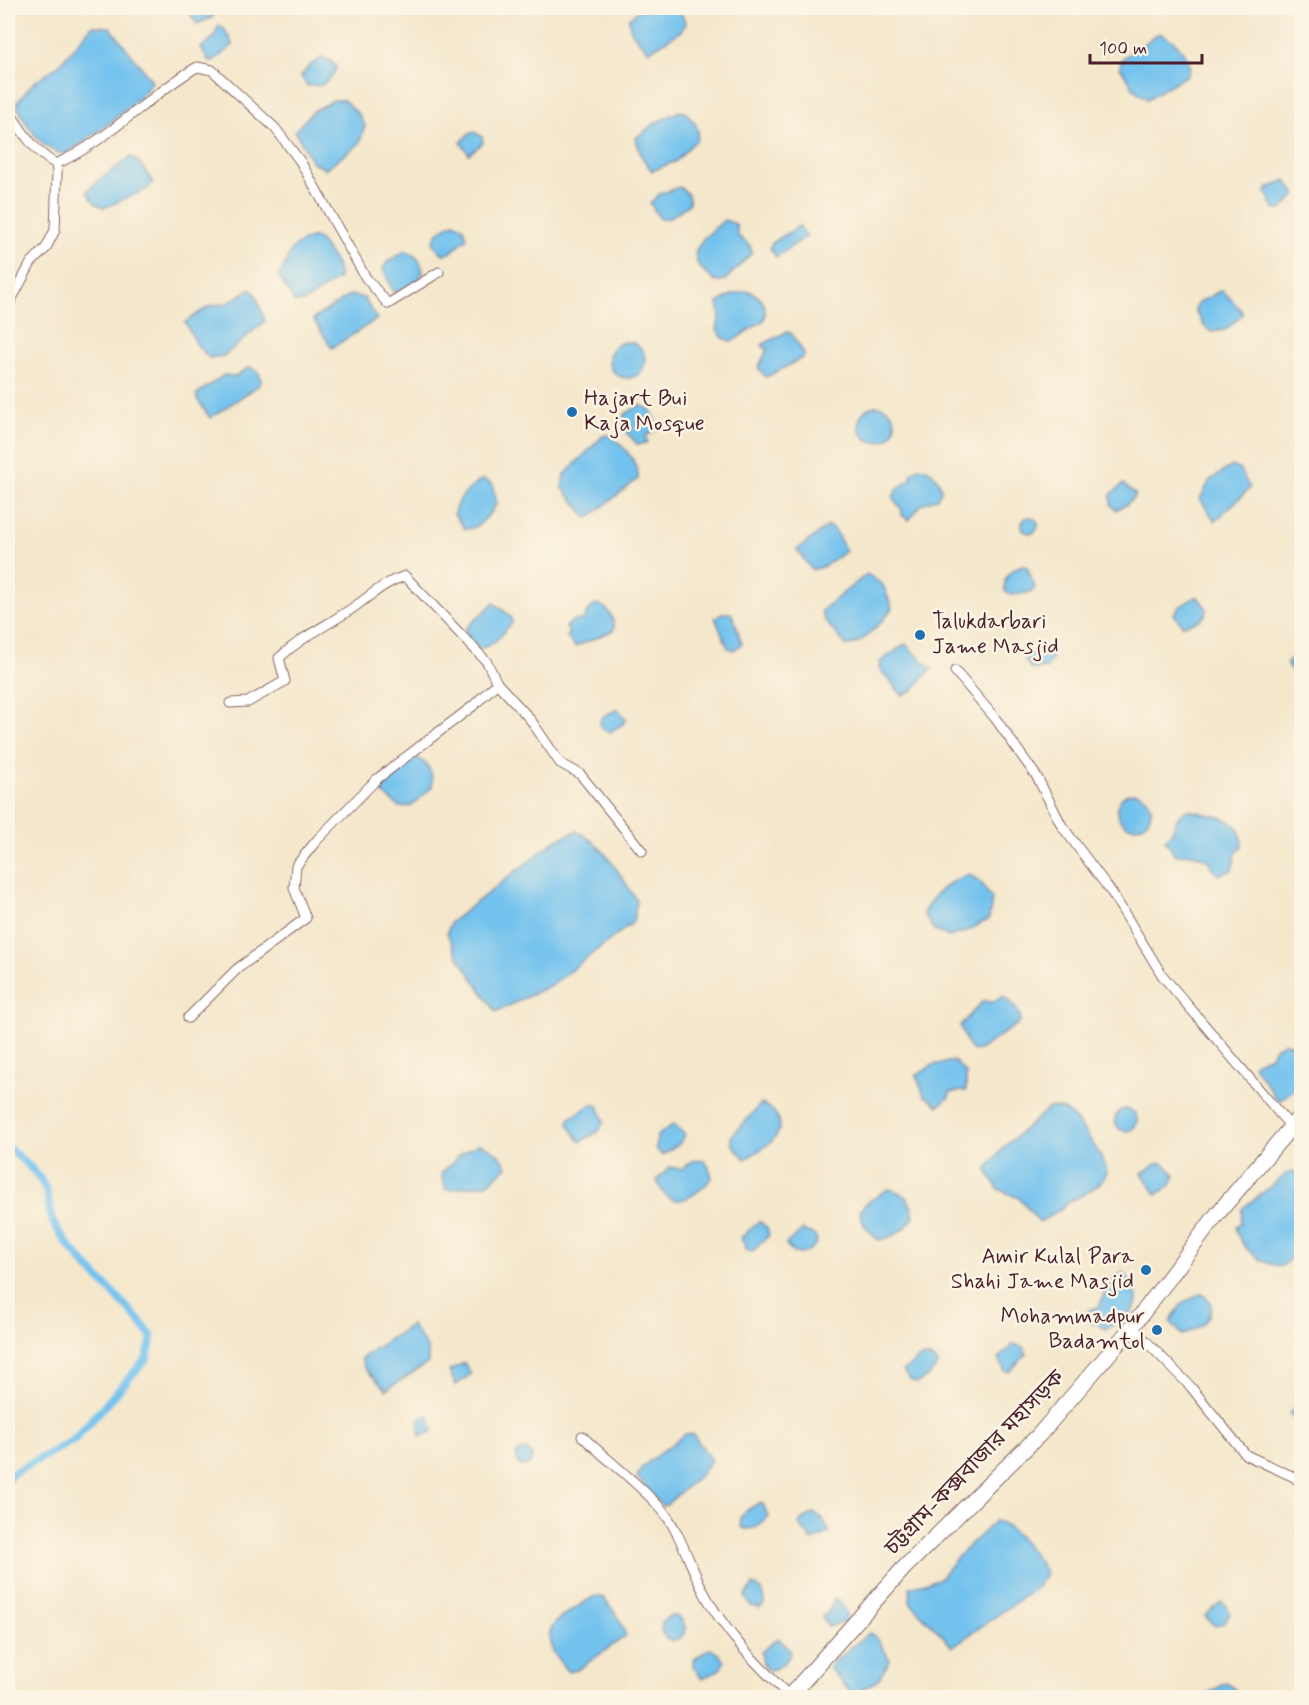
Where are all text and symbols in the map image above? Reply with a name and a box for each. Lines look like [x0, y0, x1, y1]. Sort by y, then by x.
scale bar [1090, 27, 1202, 65]
text: 100 m [1099, 37, 1147, 61]
place label: Hajart Bui Kaja Mosque [584, 385, 705, 439]
marker: Hajart Bui Kaja Mosque [565, 405, 579, 419]
place label: Talukdarbari Jame Masjid [932, 608, 1059, 662]
marker: Talukdarbari Jame Masjid [913, 628, 927, 642]
place label: Amir Kulal Para Shahi Jame Masjid [951, 1243, 1135, 1297]
marker: Amir Kulal Para Shahi Jame Masjid [1139, 1263, 1153, 1277]
place label: Mohammadpur Badamtol [1001, 1303, 1145, 1356]
marker: Mohammadpur Badamtol [1150, 1323, 1164, 1337]
street label: চট্টগ্রাম-কক্সবাজার মহাসড়ক [878, 1364, 1071, 1562]

